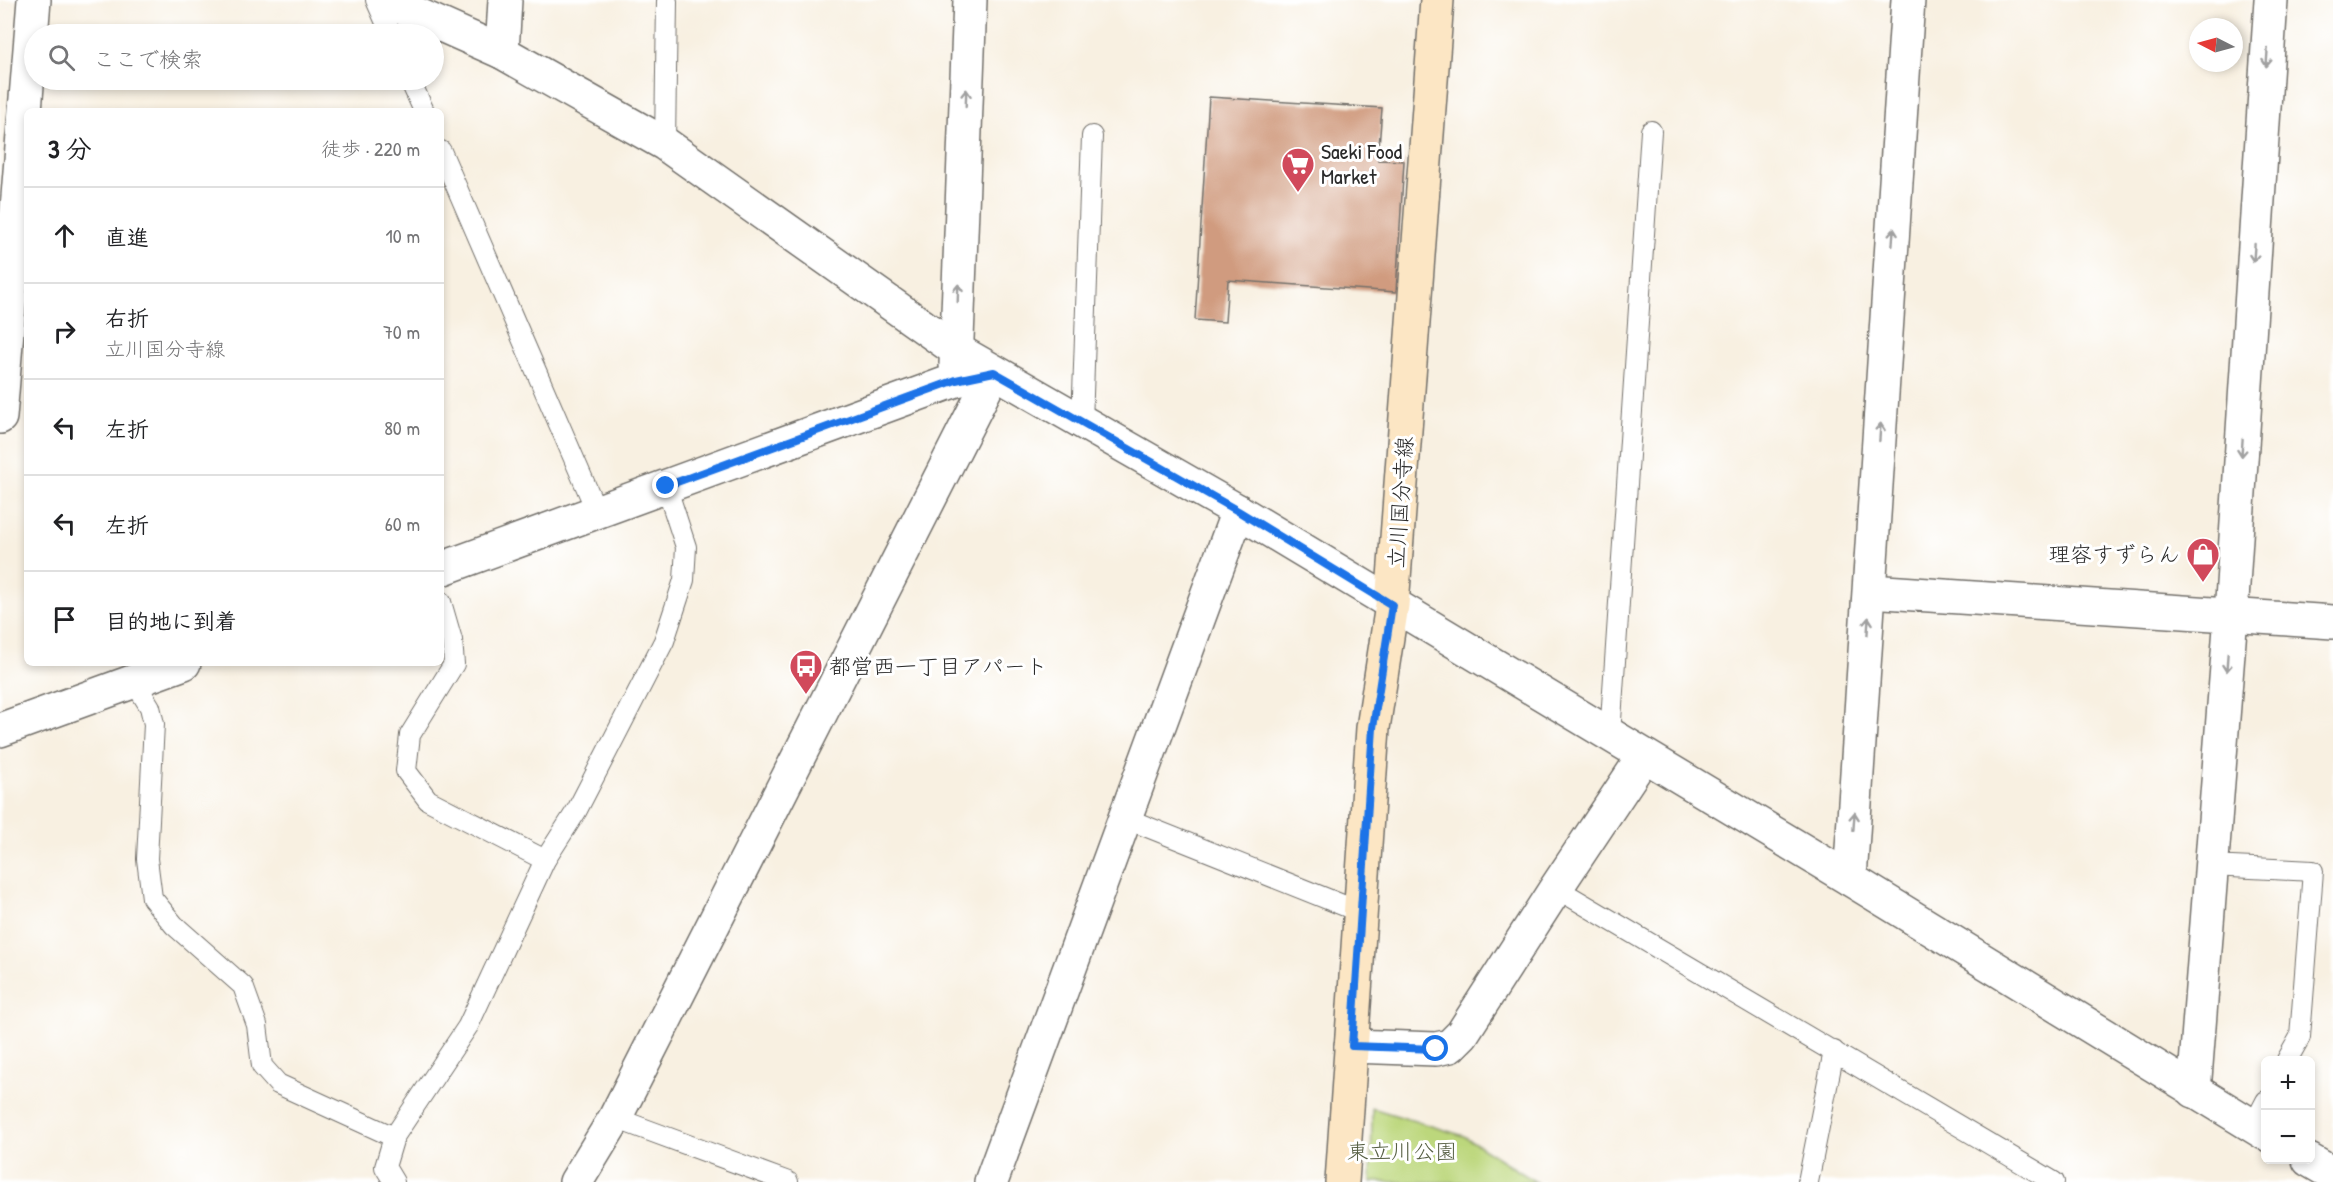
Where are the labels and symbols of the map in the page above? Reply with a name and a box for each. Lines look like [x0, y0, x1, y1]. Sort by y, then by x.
north arrow [2189, 18, 2243, 72]
one-way arrow [2261, 48, 2272, 68]
one-way arrow [960, 89, 971, 109]
place label: Saeki Food Market [1321, 136, 1403, 191]
supermarket icon: Saeki Food Market [1280, 146, 1316, 193]
one-way arrow [1888, 228, 1899, 248]
one-way arrow [2249, 242, 2260, 262]
one-way arrow [952, 284, 963, 304]
one-way arrow [1875, 422, 1886, 442]
street label: 立川国分寺線 [1380, 435, 1420, 569]
one-way arrow [2236, 437, 2247, 457]
route end [652, 472, 678, 498]
shop icon: 理容すずらん [2185, 536, 2221, 583]
place label: 理容すずらん [2048, 539, 2180, 569]
one-way arrow [1862, 617, 1873, 637]
bus stop icon: 都営西一丁目アパート [788, 648, 824, 695]
place label: 都営西一丁目アパート [829, 651, 1048, 681]
one-way arrow [2221, 653, 2232, 673]
one-way arrow [1849, 811, 1860, 831]
route start [1422, 1035, 1448, 1061]
park label: 東立川公園 [1347, 1136, 1457, 1166]

